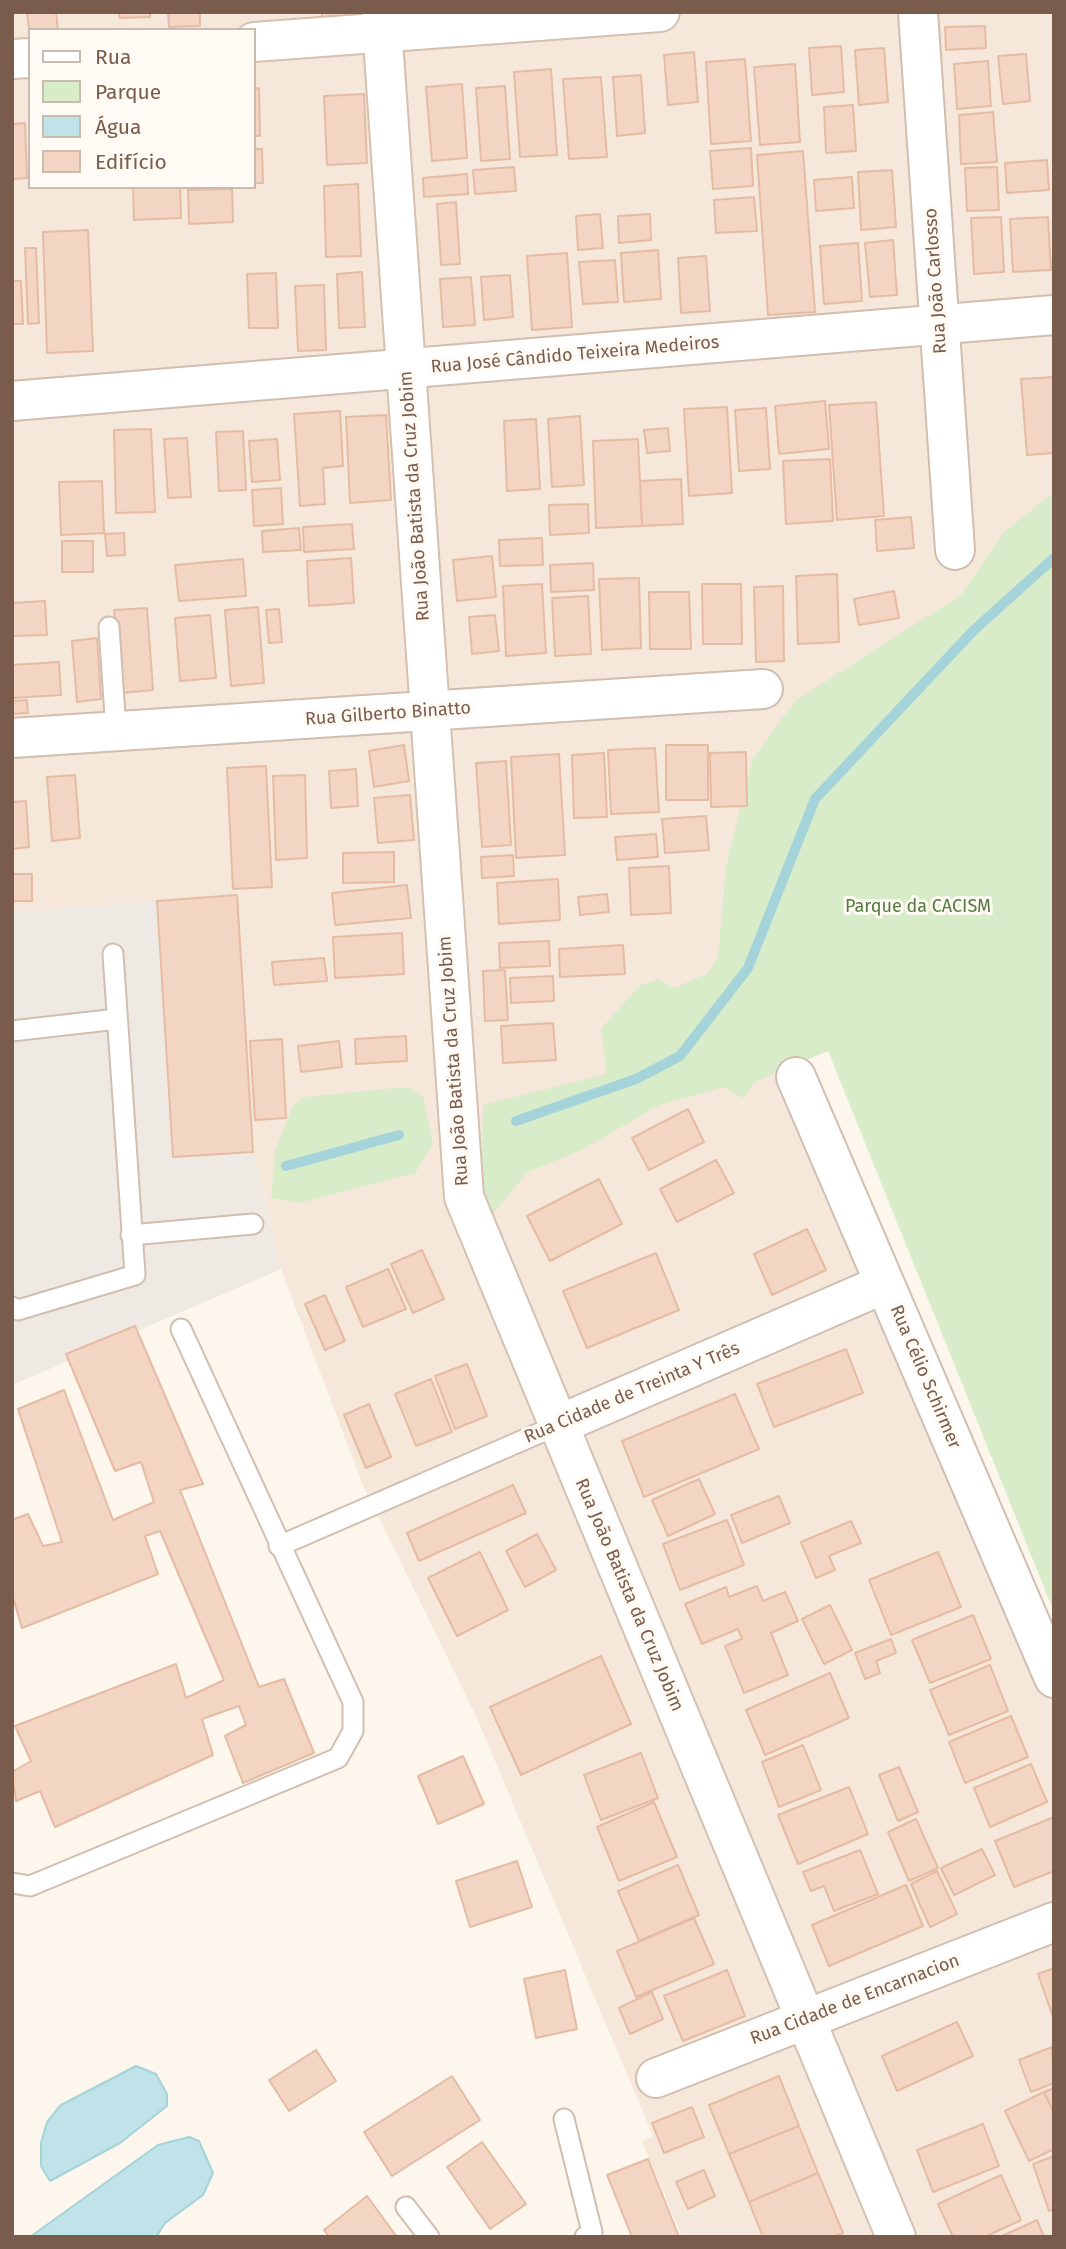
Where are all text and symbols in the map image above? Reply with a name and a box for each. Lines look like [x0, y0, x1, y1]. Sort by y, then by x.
legend [28, 28, 256, 189]
text: Rua [95, 44, 131, 70]
text: Parque [95, 79, 161, 105]
text: Água [95, 114, 141, 140]
text: Edifício [95, 149, 167, 175]
street label: Rua João Carlosso [920, 207, 952, 355]
street label: Rua José Cândido Teixeira Medeiros [430, 332, 720, 378]
street label: Rua João Batista da Cruz Jobim [395, 370, 435, 622]
street label: Rua Gilberto Binatto [304, 697, 472, 731]
park label: Parque da CACISM [845, 896, 991, 918]
street label: Rua João Batista da Cruz Jobim [434, 935, 474, 1187]
street label: Rua Célio Schirmer [885, 1302, 965, 1452]
street label: Rua Cidade de Treinta Y Três [521, 1338, 743, 1448]
street label: Rua João Batista da Cruz Jobim [570, 1475, 688, 1715]
street label: Rua Cidade de Encarnacion [747, 1950, 963, 2050]

